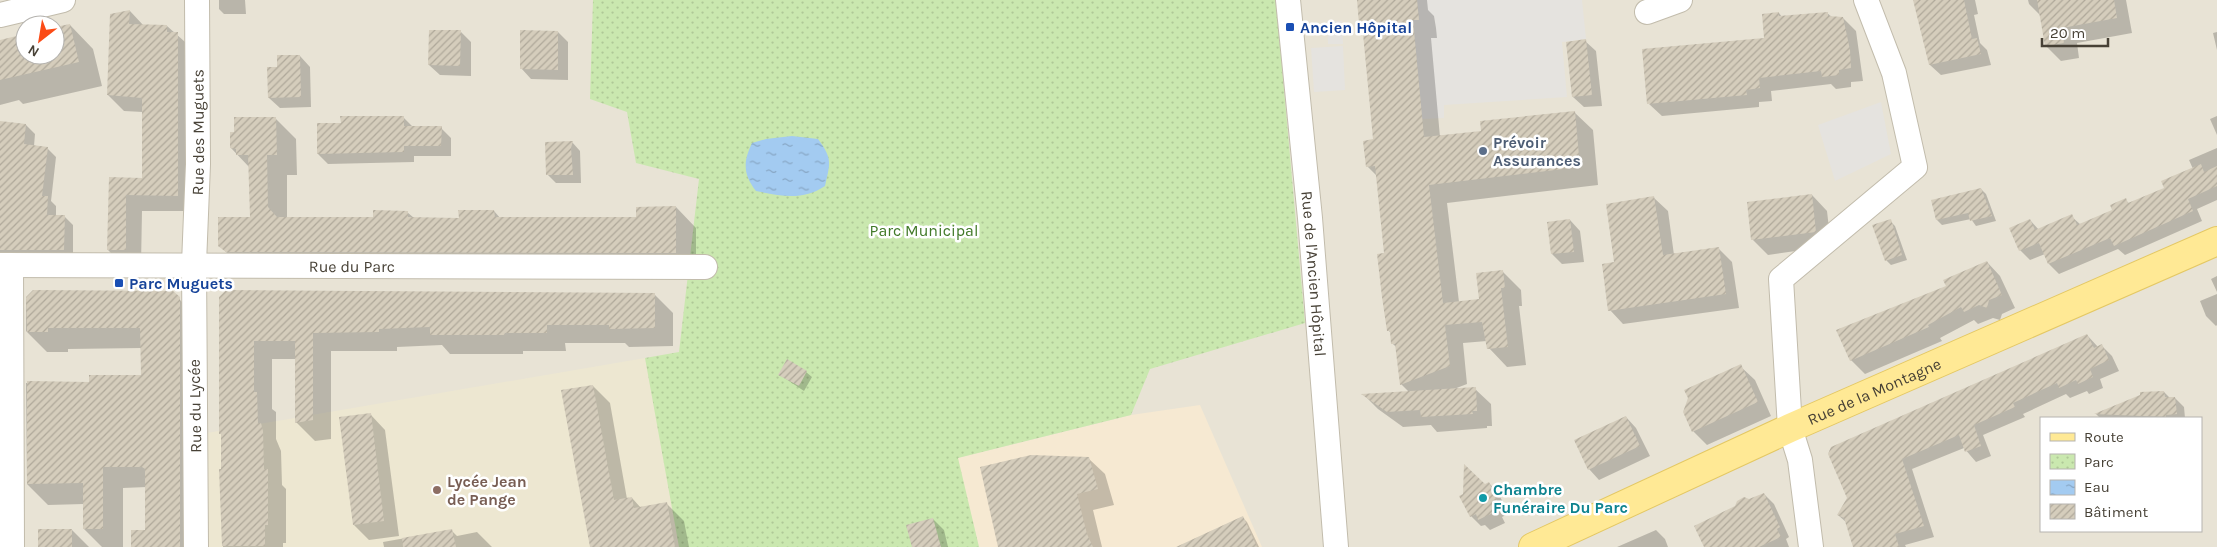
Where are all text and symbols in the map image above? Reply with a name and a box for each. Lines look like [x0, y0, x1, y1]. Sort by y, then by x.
north arrow [15, 15, 65, 65]
scale bar [2042, 15, 2108, 47]
place label: Ancien Hôpital [1300, 18, 1412, 37]
marker: Ancien Hôpital [1284, 21, 1296, 33]
text: 20 m [2050, 24, 2085, 42]
text: N [25, 41, 42, 61]
street label: Rue des Muguets [187, 69, 208, 196]
place label: Prévoir Assurances [1493, 133, 1581, 170]
marker: Prévoir Assurances [1477, 145, 1489, 157]
street label: Rue de l'Ancien Hôpital [1298, 190, 1330, 357]
park label: Parc Municipal [870, 221, 978, 240]
street label: Rue du Parc [309, 256, 395, 276]
place label: Parc Muguets [129, 274, 233, 293]
marker: Parc Muguets [113, 277, 125, 289]
street label: Rue de la Montagne [1804, 354, 1944, 429]
street label: Rue du Lycée [185, 359, 205, 453]
legend [2040, 417, 2202, 532]
text: Route [2084, 428, 2124, 446]
text: Parc [2084, 453, 2114, 471]
place label: Lycée Jean de Pange [447, 472, 527, 509]
text: Eau [2084, 478, 2110, 496]
place label: Chambre Funéraire Du Parc [1493, 480, 1628, 517]
marker: Lycée Jean de Pange [431, 484, 443, 496]
marker: Chambre Funéraire Du Parc [1477, 492, 1489, 504]
text: Bâtiment [2084, 503, 2148, 521]

